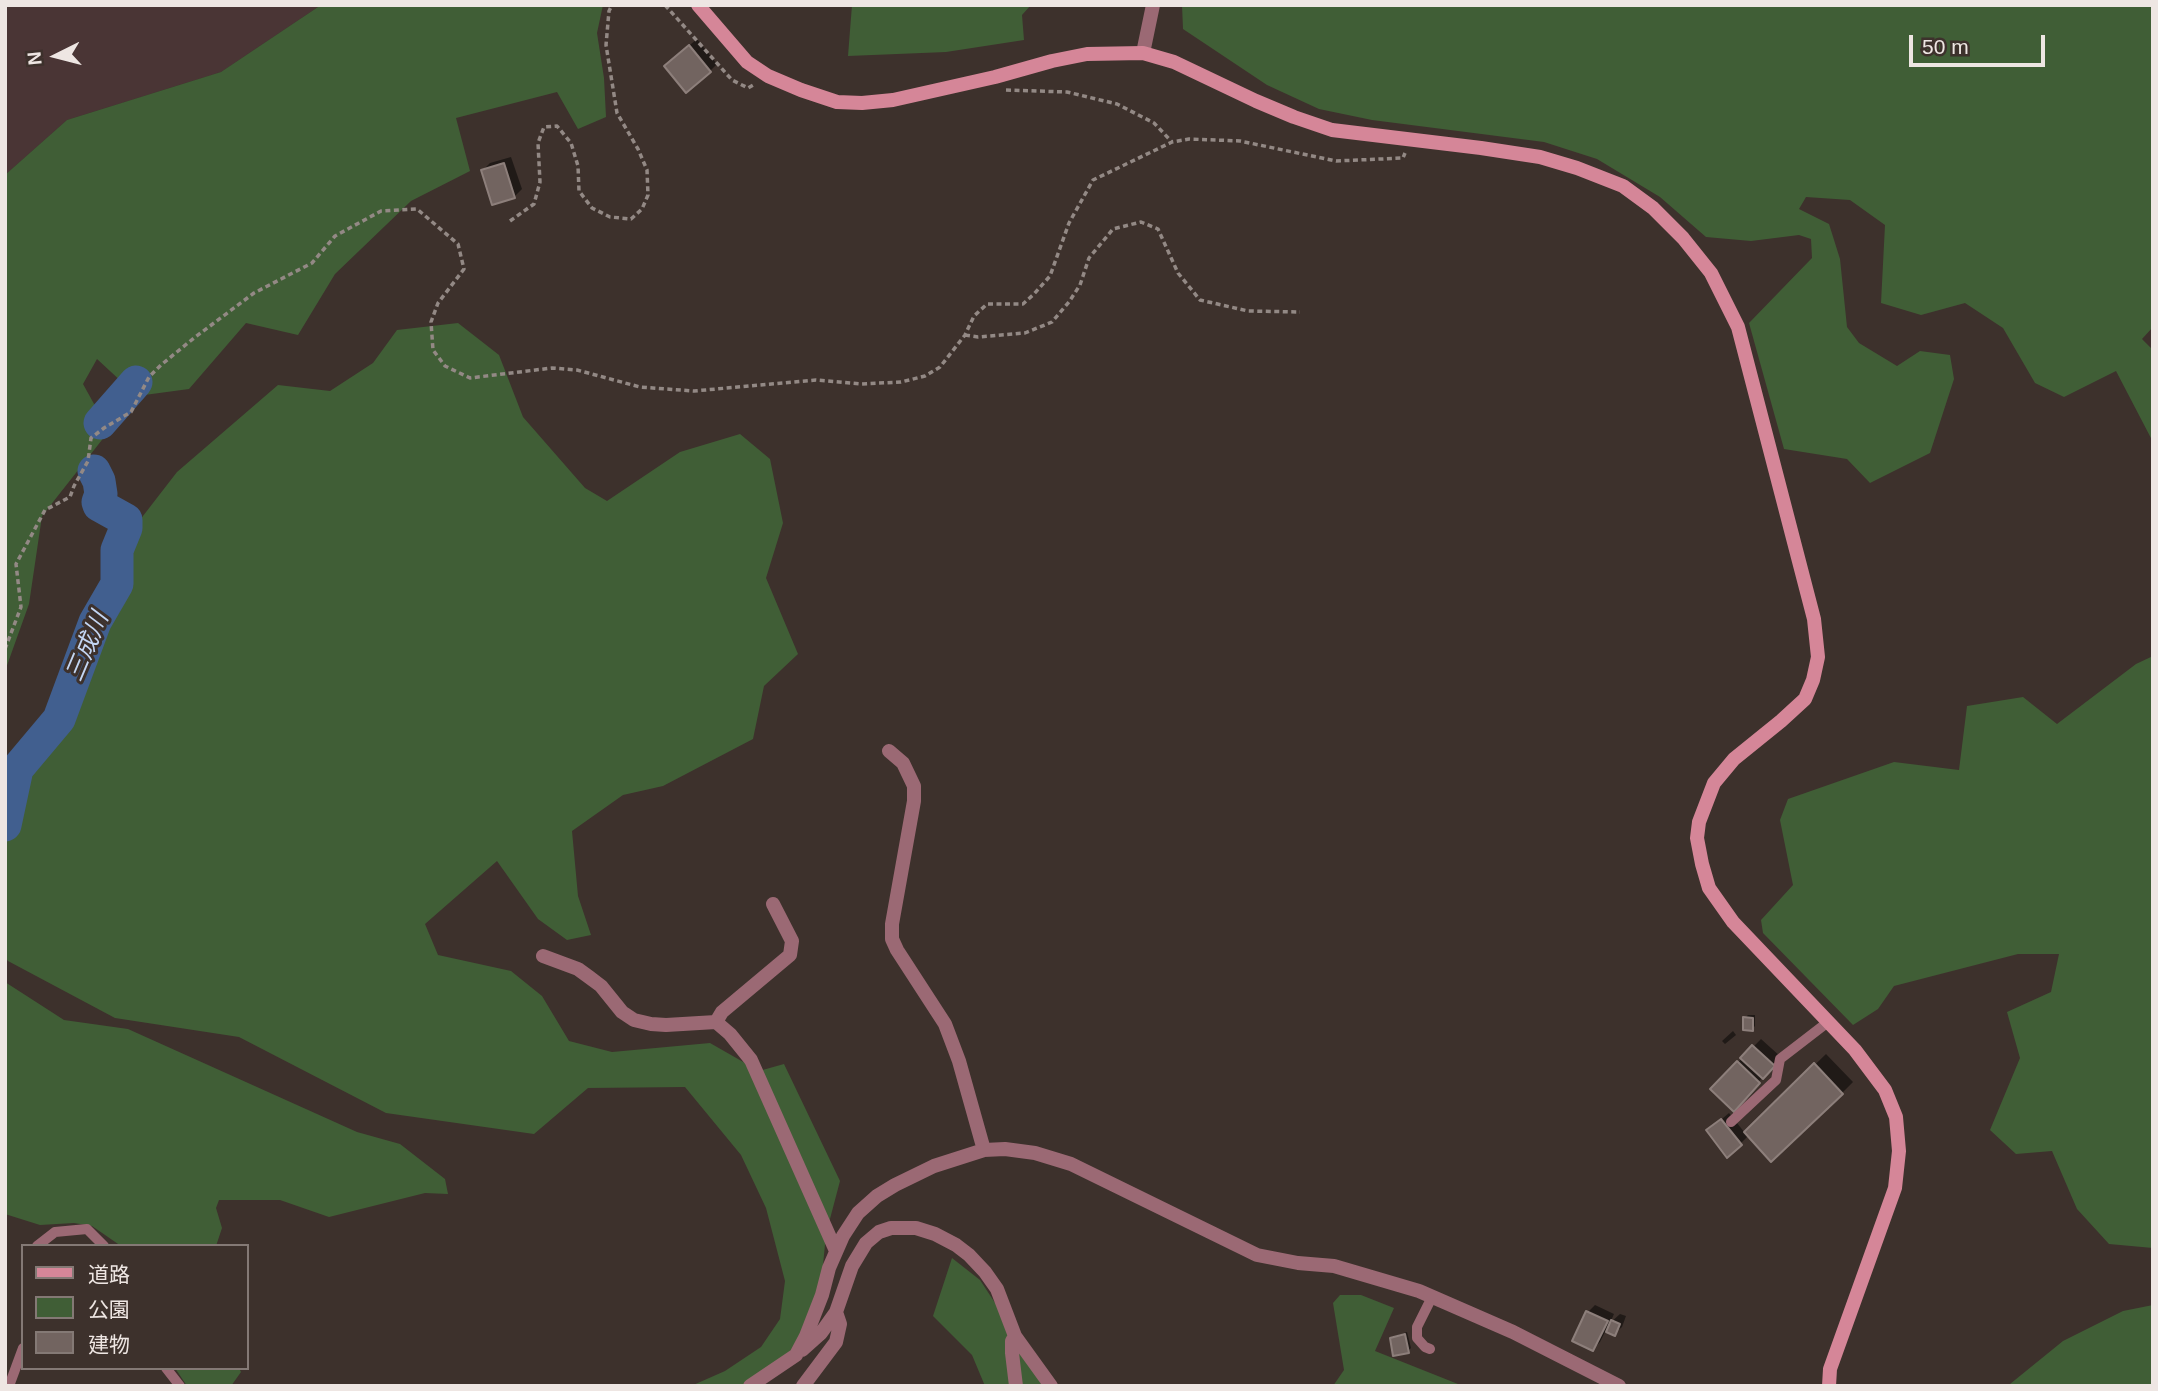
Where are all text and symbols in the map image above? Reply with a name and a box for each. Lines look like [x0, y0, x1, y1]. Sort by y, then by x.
north arrow [21, 21, 91, 91]
scale bar [1913, 21, 2050, 65]
text: 50 m [1922, 35, 1969, 58]
text: N [23, 50, 46, 66]
water label: 三成川 [61, 608, 115, 686]
legend [21, 1244, 248, 1370]
text: 道路 [88, 1263, 130, 1286]
text: 公園 [88, 1298, 130, 1321]
text: 建物 [88, 1333, 130, 1356]

